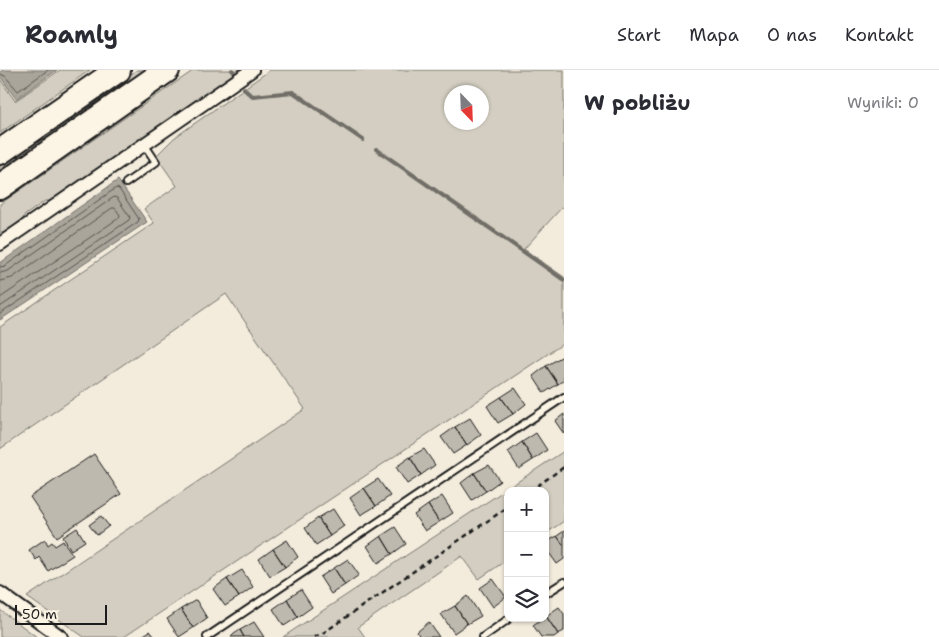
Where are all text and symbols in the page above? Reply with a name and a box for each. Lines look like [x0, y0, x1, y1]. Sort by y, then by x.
text: Roamly [25, 19, 118, 51]
text: Start [617, 23, 661, 47]
text: Mapa [689, 23, 739, 47]
text: O nas [767, 23, 817, 47]
text: Kontakt [845, 23, 914, 47]
north arrow [444, 85, 489, 130]
text: W pobliżu [584, 89, 691, 117]
text: Wyniki: 0 [847, 92, 919, 113]
map controls [504, 487, 549, 622]
button: + [504, 487, 549, 532]
button: − [504, 532, 549, 577]
button: layers [504, 577, 549, 622]
scale bar [15, 602, 108, 625]
text: 50 m [22, 605, 57, 623]

